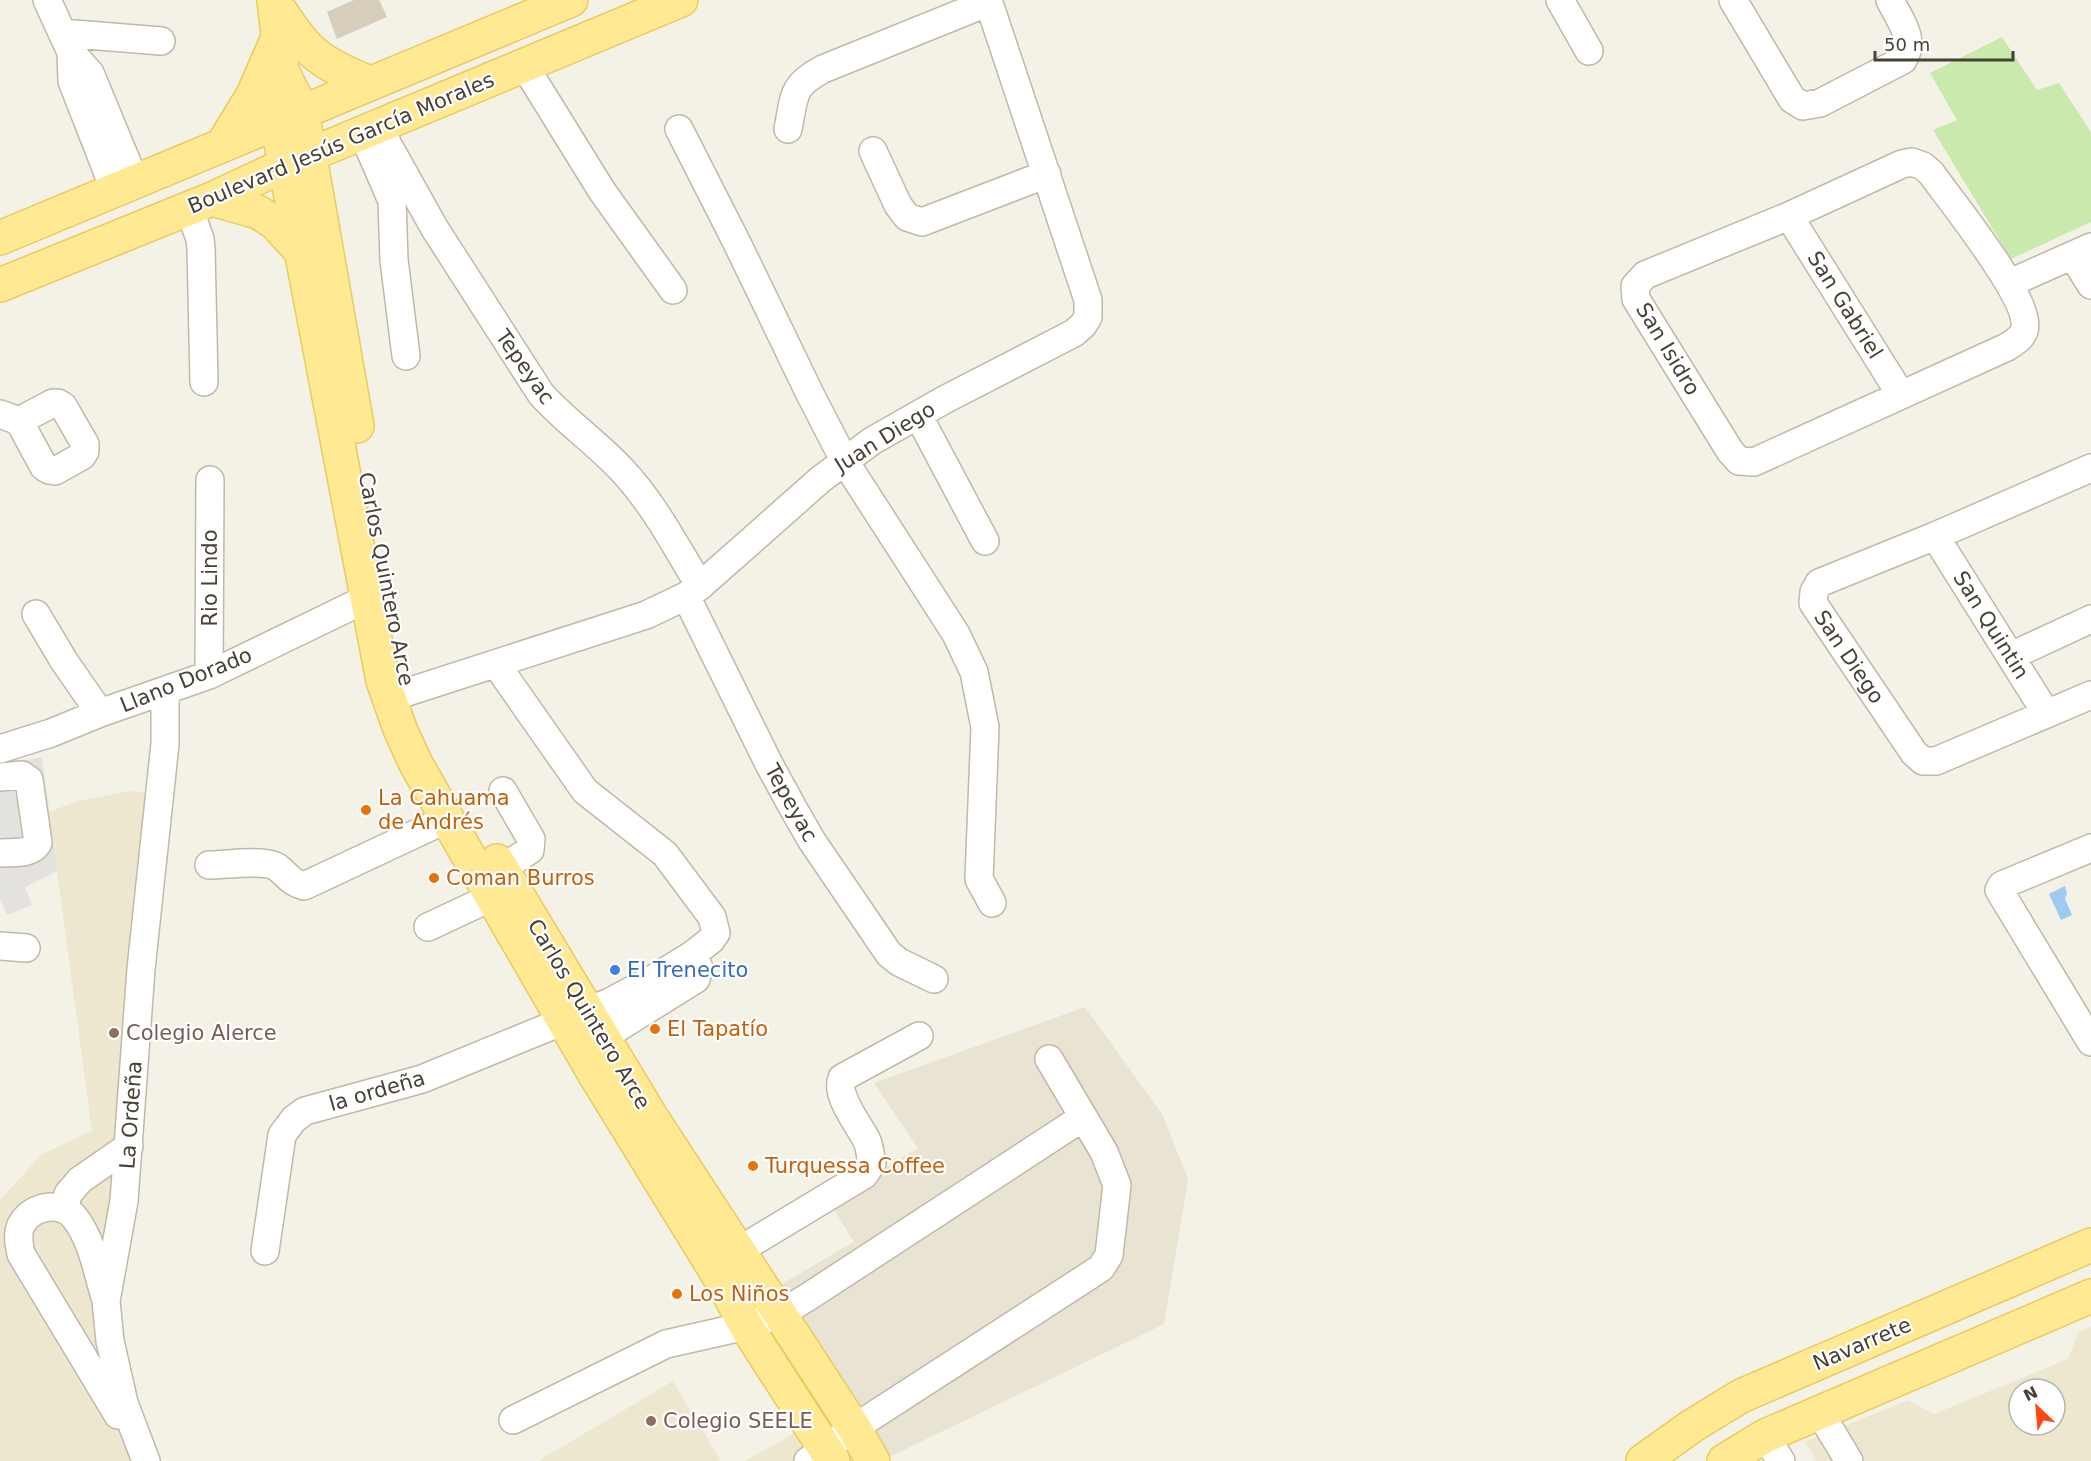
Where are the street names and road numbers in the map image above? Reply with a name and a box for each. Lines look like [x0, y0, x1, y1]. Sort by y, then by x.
street label: Boulevard Jesús García Morales [184, 67, 498, 219]
street label: San Gabriel [1803, 247, 1887, 363]
street label: San Isidro [1631, 298, 1705, 400]
street label: Tepeyac [490, 324, 559, 409]
street label: Juan Diego [829, 397, 939, 478]
street label: Carlos Quintero Arce [353, 470, 419, 688]
street label: Rio Lindo [198, 530, 222, 626]
street label: San Quintin [1948, 567, 2034, 683]
street label: San Diego [1809, 606, 1889, 708]
street label: Llano Dorado [117, 643, 255, 717]
street label: Tepeyac [759, 759, 822, 846]
street label: Carlos Quintero Arce [523, 915, 655, 1113]
street label: La Ordeña [115, 1060, 147, 1170]
street label: la ordeña [326, 1066, 428, 1116]
street label: Navarrete [1809, 1313, 1915, 1375]

